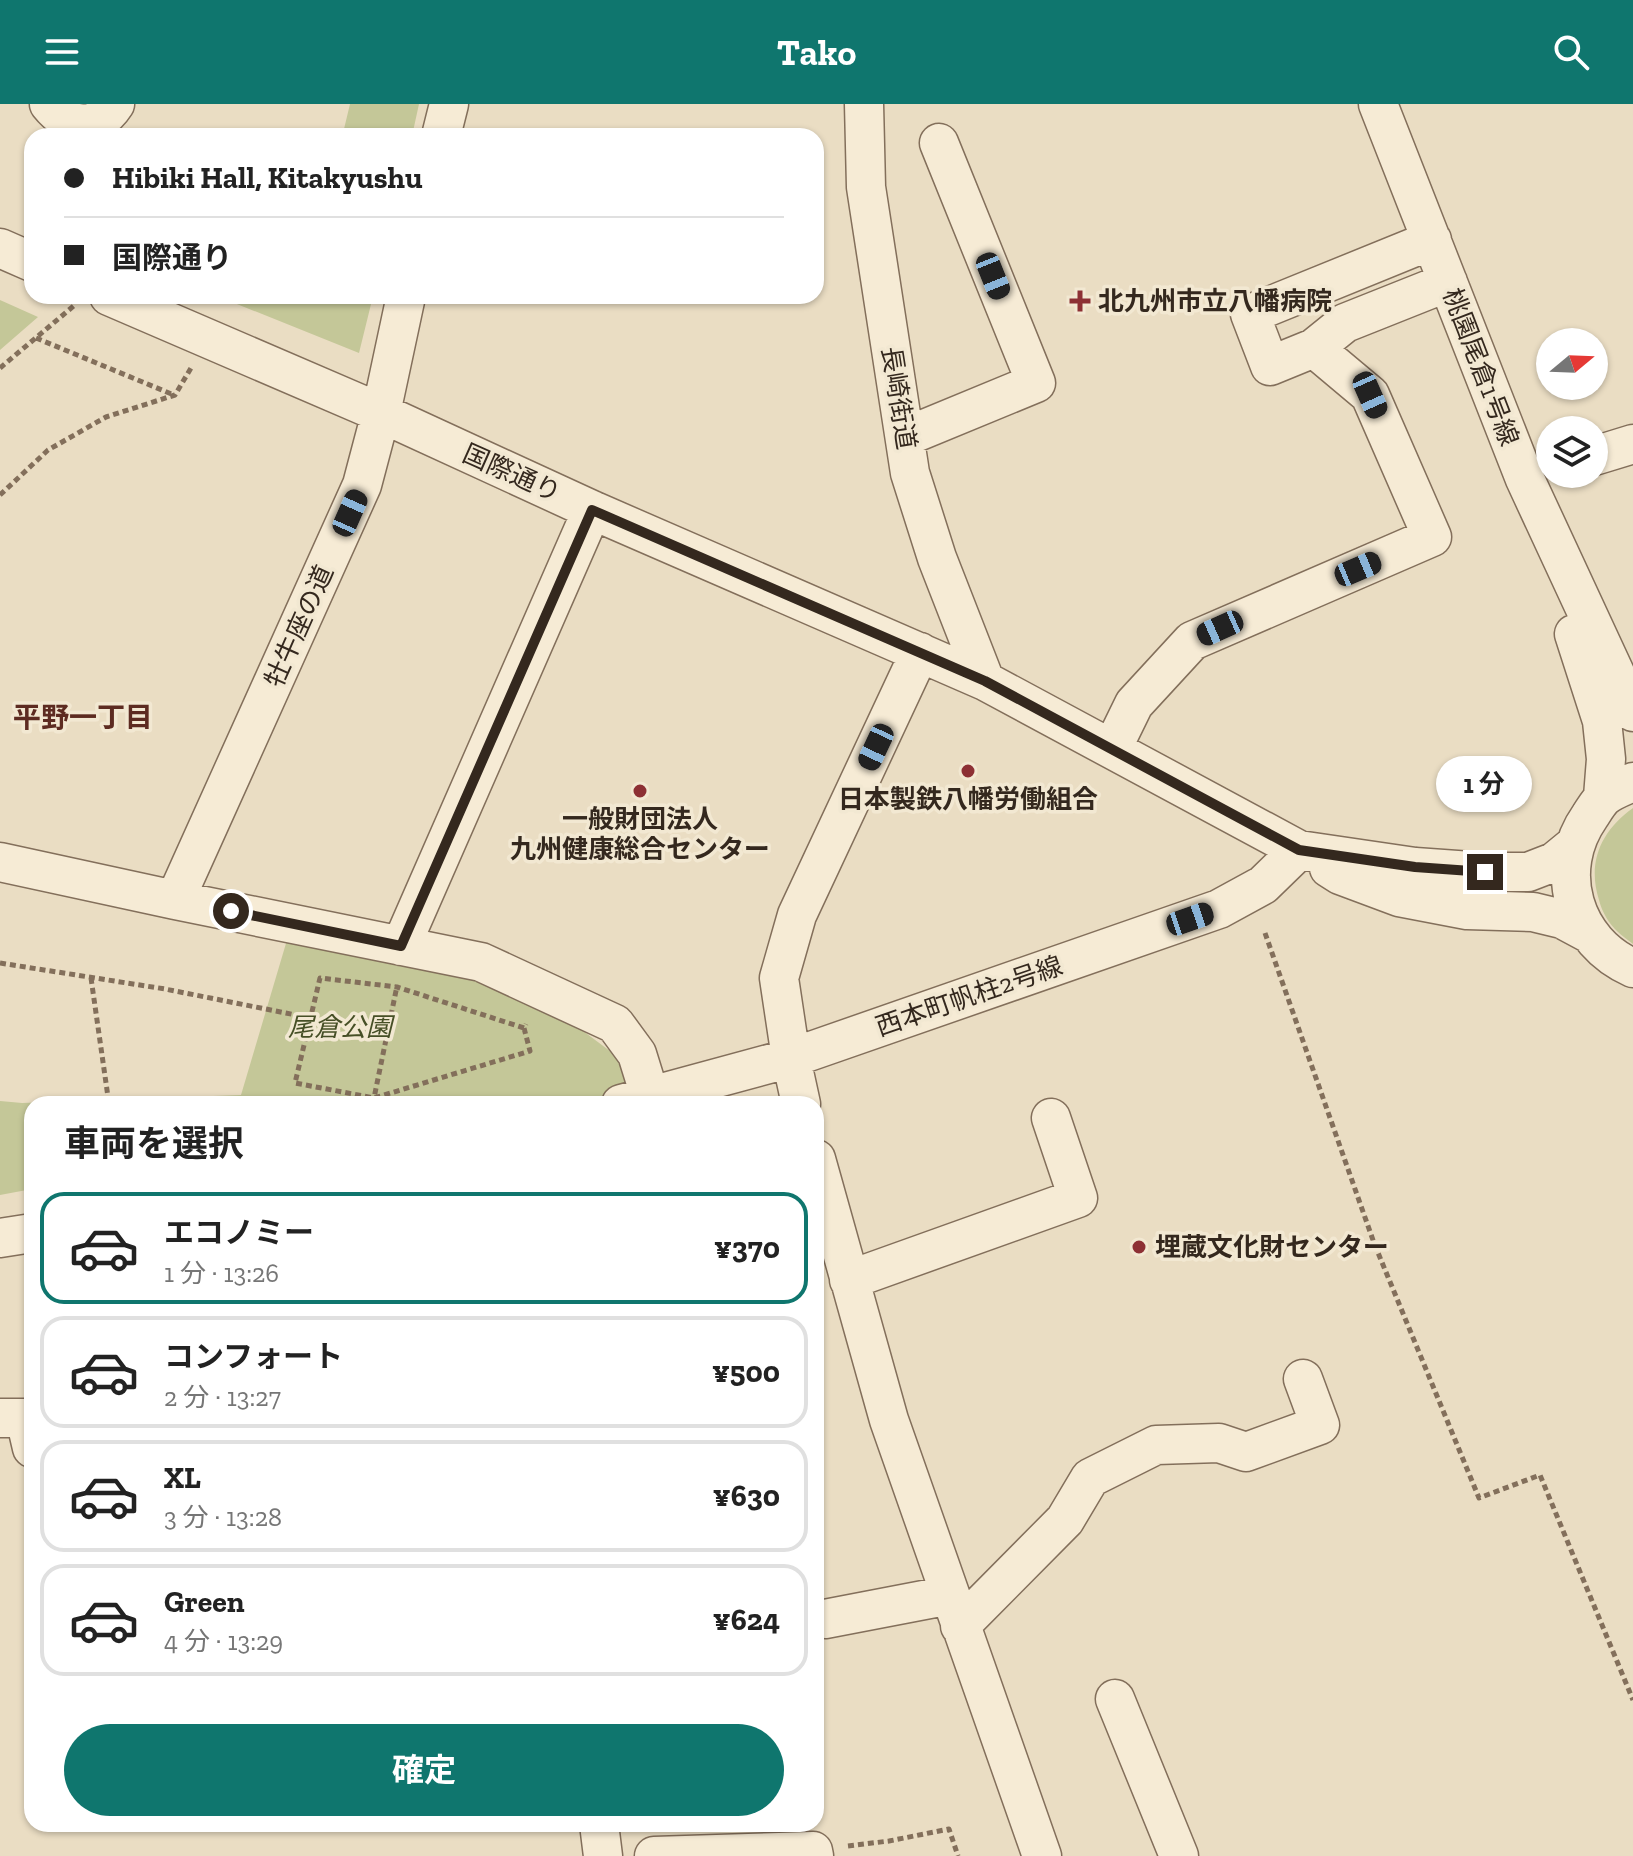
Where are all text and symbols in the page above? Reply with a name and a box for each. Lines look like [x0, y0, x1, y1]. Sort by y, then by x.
icon: menu [40, 30, 84, 74]
icon: search [1549, 30, 1593, 74]
text: Tako [777, 31, 856, 74]
text: Hibiki Hall, Kitakyushu [112, 160, 423, 196]
text: 国際通り [112, 240, 232, 276]
car [973, 249, 1013, 303]
street label: 桃園尾倉1号線 [1436, 284, 1526, 450]
place label: 北九州市立八幡病院 [1098, 285, 1332, 317]
marker: 北九州市立八幡病院 [1069, 290, 1091, 312]
north arrow [1536, 328, 1608, 400]
map controls [1536, 328, 1608, 488]
street label: 長崎街道 [875, 344, 923, 452]
car [1349, 368, 1391, 422]
button: layers [1536, 416, 1608, 488]
street label: 国際通り [458, 437, 566, 509]
car [329, 486, 371, 540]
car [1331, 549, 1385, 589]
street label: 牡牛座の道 [258, 560, 340, 692]
car [1193, 607, 1247, 649]
district label: 平野一丁目 [13, 701, 153, 734]
car [855, 720, 897, 774]
callout: 1 分 [1437, 756, 1533, 812]
marker: 日本製鉄八幡労働組合 [959, 762, 977, 780]
text: 1 分 [1463, 768, 1505, 800]
marker: 一般財団法人 九州健康総合センター [631, 782, 649, 800]
place label: 日本製鉄八幡労働組合 [838, 783, 1098, 815]
place label: 一般財団法人 九州健康総合センター [510, 803, 770, 865]
route end [1467, 854, 1503, 890]
route start [213, 893, 249, 929]
car [1163, 900, 1217, 938]
street label: 西本町帆柱2号線 [871, 949, 1067, 1043]
park label: 尾倉公園 [288, 1011, 396, 1043]
text: 車両を選択 [64, 1122, 244, 1165]
icon: car [68, 1212, 140, 1284]
text: エコノミー [164, 1215, 314, 1251]
text: ¥370 [714, 1230, 780, 1266]
place label: 埋蔵文化財センター [1155, 1231, 1389, 1263]
marker: 埋蔵文化財センター [1130, 1238, 1148, 1256]
text: 1 分 · 13:26 [164, 1257, 279, 1289]
icon: car [68, 1336, 140, 1408]
text: コンフォート [164, 1339, 343, 1375]
text: ¥500 [712, 1354, 780, 1390]
text: 2 分 · 13:27 [164, 1381, 281, 1413]
icon: car [68, 1460, 140, 1532]
text: XL [164, 1460, 201, 1496]
text: ¥630 [713, 1478, 780, 1514]
text: 3 分 · 13:28 [164, 1501, 282, 1533]
icon: car [68, 1584, 140, 1656]
text: Green [164, 1584, 244, 1620]
text: ¥624 [713, 1602, 780, 1638]
text: 4 分 · 13:29 [164, 1625, 283, 1657]
button: 確定 [64, 1724, 784, 1816]

